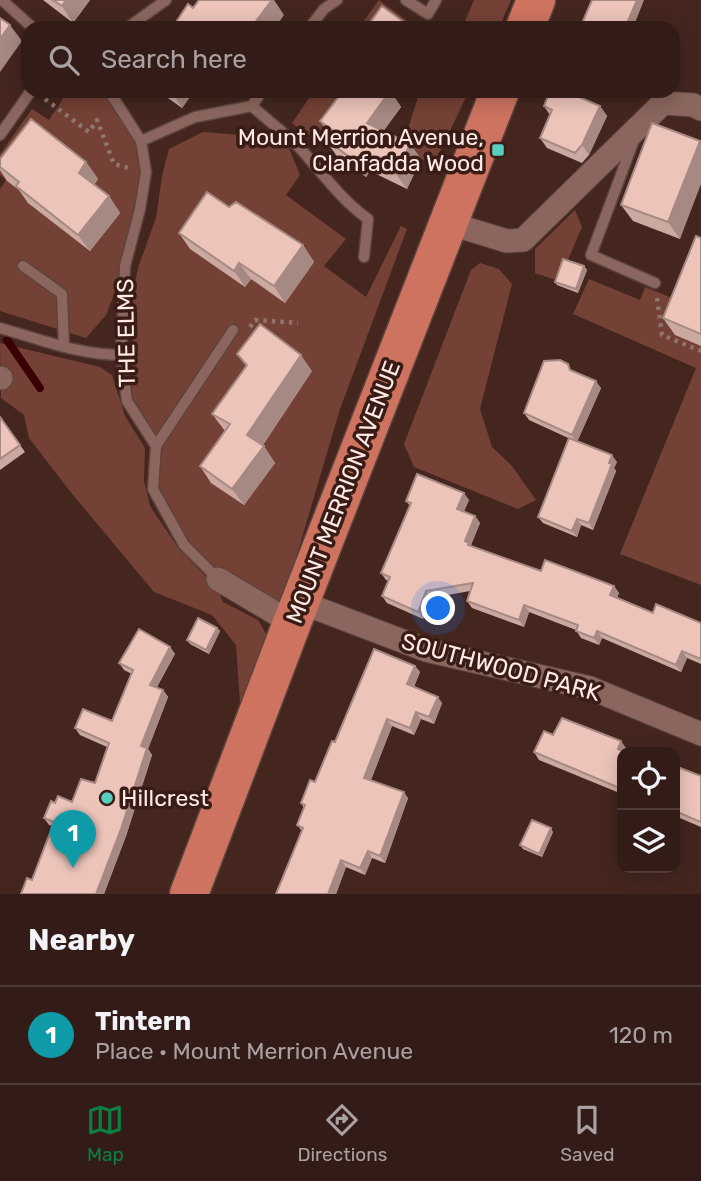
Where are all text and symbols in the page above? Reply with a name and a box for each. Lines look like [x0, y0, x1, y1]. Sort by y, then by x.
search box [21, 21, 680, 98]
icon: search [45, 41, 83, 79]
text: Search here [101, 44, 247, 75]
place label: Mount Merrion Avenue, Clanfadda Wood [238, 123, 484, 177]
marker: Mount Merrion Avenue, Clanfadda Wood [490, 142, 506, 158]
street label: THE ELMS [111, 278, 141, 388]
street label: MOUNT MERRION AVENUE [280, 357, 406, 627]
your location [421, 591, 455, 625]
street label: SOUTHWOOD PARK [398, 627, 604, 707]
map controls [617, 747, 680, 873]
button: locate [617, 747, 680, 810]
place label: Hillcrest [121, 784, 209, 812]
marker: Hillcrest [99, 790, 115, 806]
pin: 1 [50, 810, 96, 868]
button: layers [617, 810, 680, 873]
text: Nearby [28, 922, 135, 958]
text: Tintern [95, 1006, 191, 1037]
text: 1 [45, 1021, 57, 1049]
text: 120 m [609, 1021, 673, 1049]
text: Place · Mount Merrion Avenue [95, 1037, 413, 1065]
tab: Map [86, 1101, 124, 1166]
tab: Directions [297, 1101, 387, 1166]
tab: Saved [560, 1101, 615, 1166]

